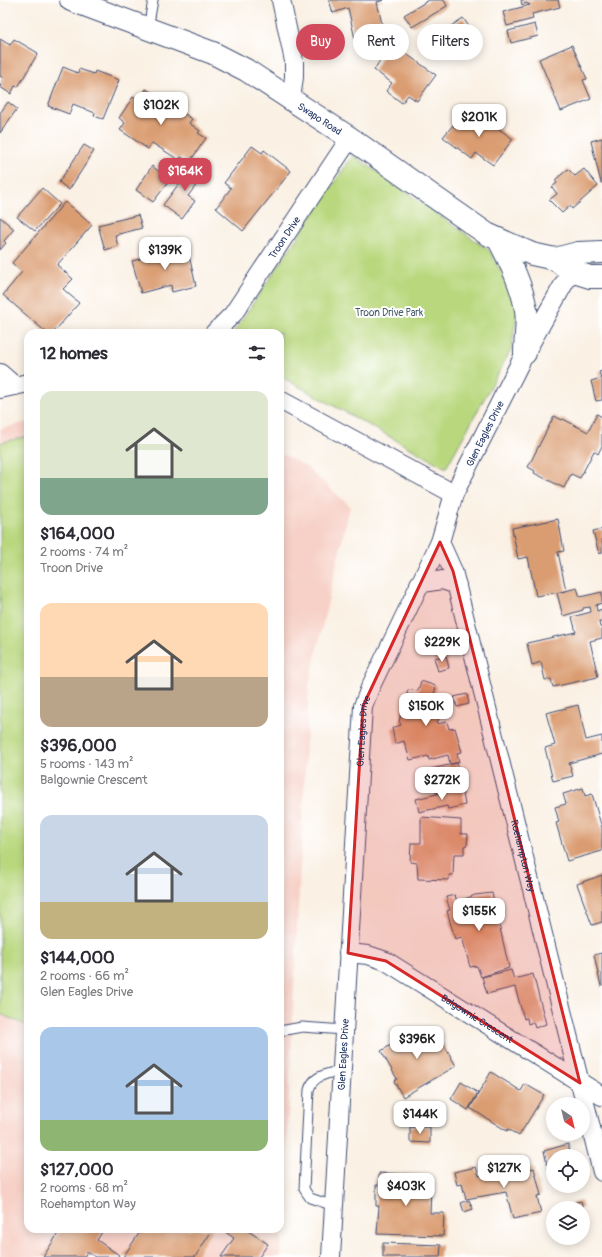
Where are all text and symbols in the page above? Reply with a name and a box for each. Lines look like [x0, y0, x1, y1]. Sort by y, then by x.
chip: Buy [296, 24, 345, 60]
chip: Rent [353, 24, 409, 60]
chip: Filters [417, 24, 483, 60]
pin: $102K [133, 92, 189, 126]
text: $102K [143, 97, 179, 113]
street label: Swapo Road [295, 100, 344, 138]
pin: $201K [451, 104, 507, 138]
text: $201K [461, 109, 497, 125]
pin: $164K [157, 158, 213, 192]
text: $164K [167, 163, 203, 179]
street label: Troon Drive [266, 214, 303, 261]
pin: $139K [137, 237, 193, 271]
text: $139K [148, 242, 182, 258]
park label: Troon Drive Park [355, 307, 424, 319]
icon: filters [246, 342, 268, 364]
text: 12 homes [40, 343, 108, 364]
street label: Glen Eagles Drive [464, 399, 507, 469]
icon: home [118, 417, 190, 489]
text: $164,000 [40, 523, 115, 544]
text: 2 rooms · 74 m² [40, 544, 128, 560]
text: Troon Drive [40, 560, 103, 576]
icon: home [118, 629, 190, 701]
pin: $229K [414, 629, 470, 663]
text: $229K [424, 634, 460, 650]
pin: $150K [398, 693, 454, 727]
street label: Glen Eagles Drive [354, 694, 374, 767]
text: $150K [408, 698, 444, 714]
text: $396,000 [40, 735, 117, 756]
text: 5 rooms · 143 m² [40, 756, 134, 772]
pin: $272K [414, 767, 470, 801]
text: Balgownie Crescent [40, 772, 147, 788]
text: $272K [424, 772, 460, 788]
street label: Roehampton Way [508, 819, 537, 894]
icon: home [118, 841, 190, 913]
pin: $155K [451, 898, 507, 932]
text: $155K [462, 903, 496, 919]
text: $144,000 [40, 947, 115, 968]
text: 2 rooms · 66 m² [40, 968, 129, 984]
text: Glen Eagles Drive [40, 984, 133, 1000]
street label: Balgownie Crescent [439, 992, 516, 1047]
street label: Glen Eagles Drive [336, 1018, 352, 1091]
pin: $396K [389, 1026, 445, 1060]
text: $396K [399, 1031, 435, 1047]
icon: home [118, 1053, 190, 1125]
north arrow [546, 1097, 590, 1141]
map controls [546, 1097, 590, 1245]
pin: $144K [392, 1101, 448, 1135]
text: $144K [402, 1106, 438, 1122]
button: locate [546, 1149, 590, 1193]
pin: $127K [476, 1155, 532, 1189]
text: $127,000 [40, 1159, 114, 1180]
text: $127K [487, 1160, 521, 1176]
pin: $403K [378, 1173, 434, 1207]
text: $403K [387, 1178, 425, 1194]
text: 2 rooms · 68 m² [40, 1180, 128, 1196]
text: Roehampton Way [40, 1196, 136, 1212]
button: layers [546, 1201, 590, 1245]

